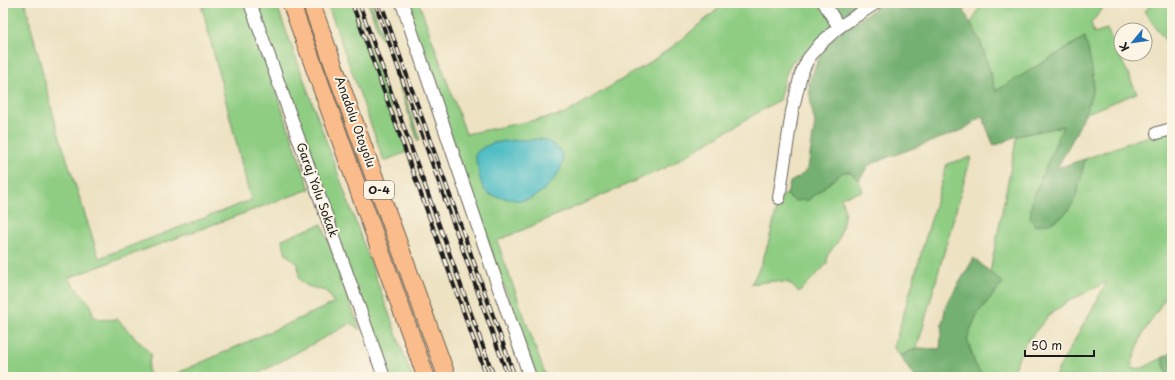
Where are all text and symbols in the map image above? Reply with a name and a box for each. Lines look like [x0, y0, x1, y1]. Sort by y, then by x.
north arrow [1113, 22, 1153, 62]
text: K [1114, 39, 1133, 55]
street label: Anadolu Otoyolu [331, 73, 381, 170]
street label: Garaj Yolu Sokak [292, 140, 343, 240]
road number: O-4 [364, 181, 394, 199]
scale bar [1025, 332, 1094, 358]
text: 50 m [1031, 336, 1062, 354]

